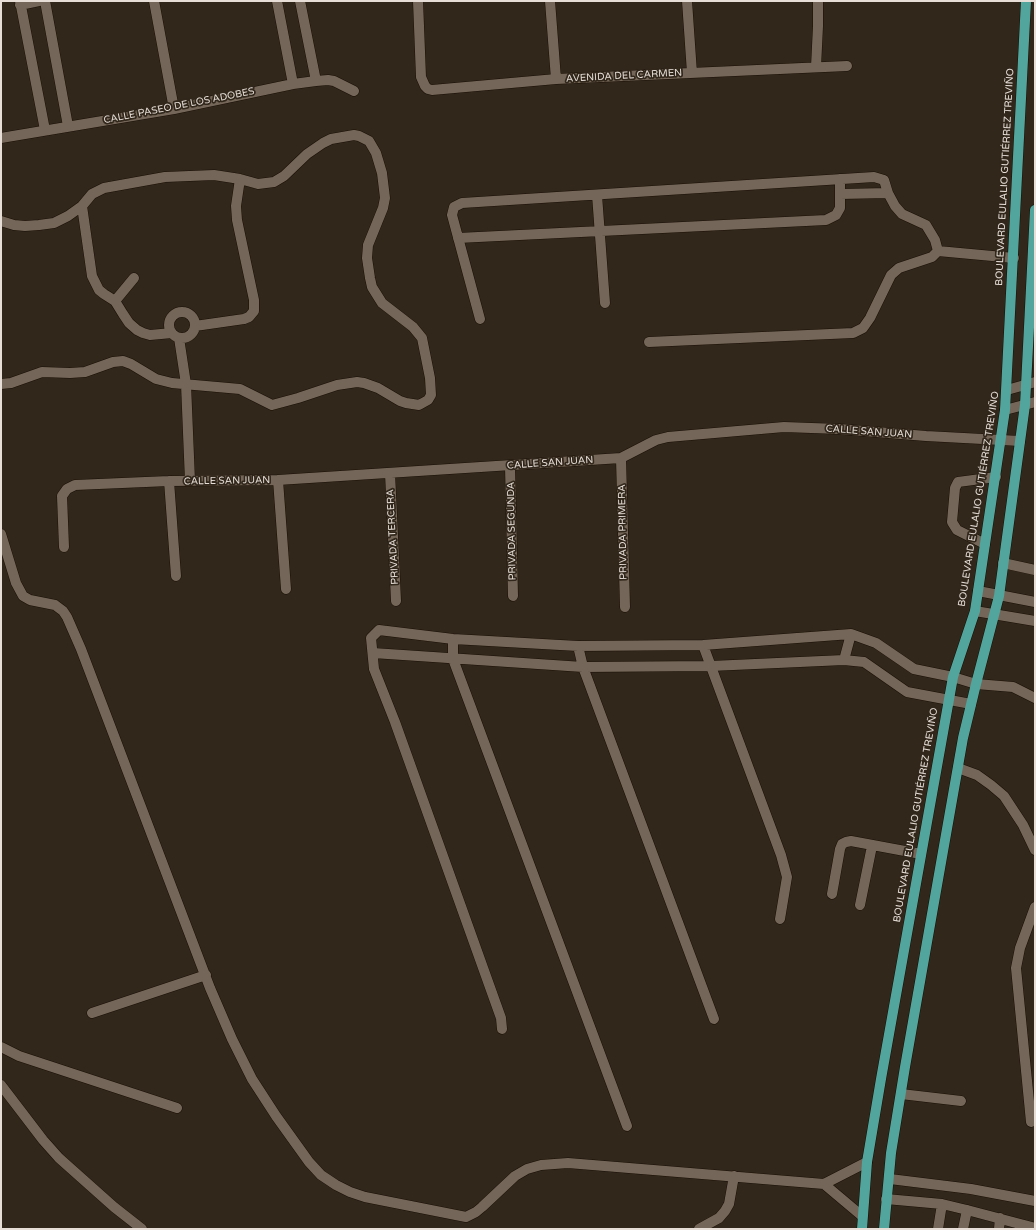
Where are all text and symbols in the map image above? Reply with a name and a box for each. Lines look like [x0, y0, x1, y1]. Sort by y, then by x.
street label: AVENIDA DEL CARMEN [566, 67, 682, 85]
street label: BOULEVARD EULALIO GUTIÉRREZ TREVIÑO [993, 68, 1017, 286]
street label: CALLE PASEO DE LOS ADOBES [103, 85, 255, 127]
street label: BOULEVARD EULALIO GUTIÉRREZ TREVIÑO [956, 390, 1002, 608]
street label: CALLE SAN JUAN [825, 423, 913, 441]
street label: CALLE SAN JUAN [506, 454, 594, 472]
street label: CALLE SAN JUAN [184, 474, 270, 488]
street label: PRIVADA SEGUNDA [505, 482, 519, 580]
street label: PRIVADA PRIMERA [616, 484, 630, 580]
street label: PRIVADA TERCERA [385, 489, 401, 585]
street label: BOULEVARD EULALIO GUTIÉRREZ TREVIÑO [891, 707, 941, 923]

